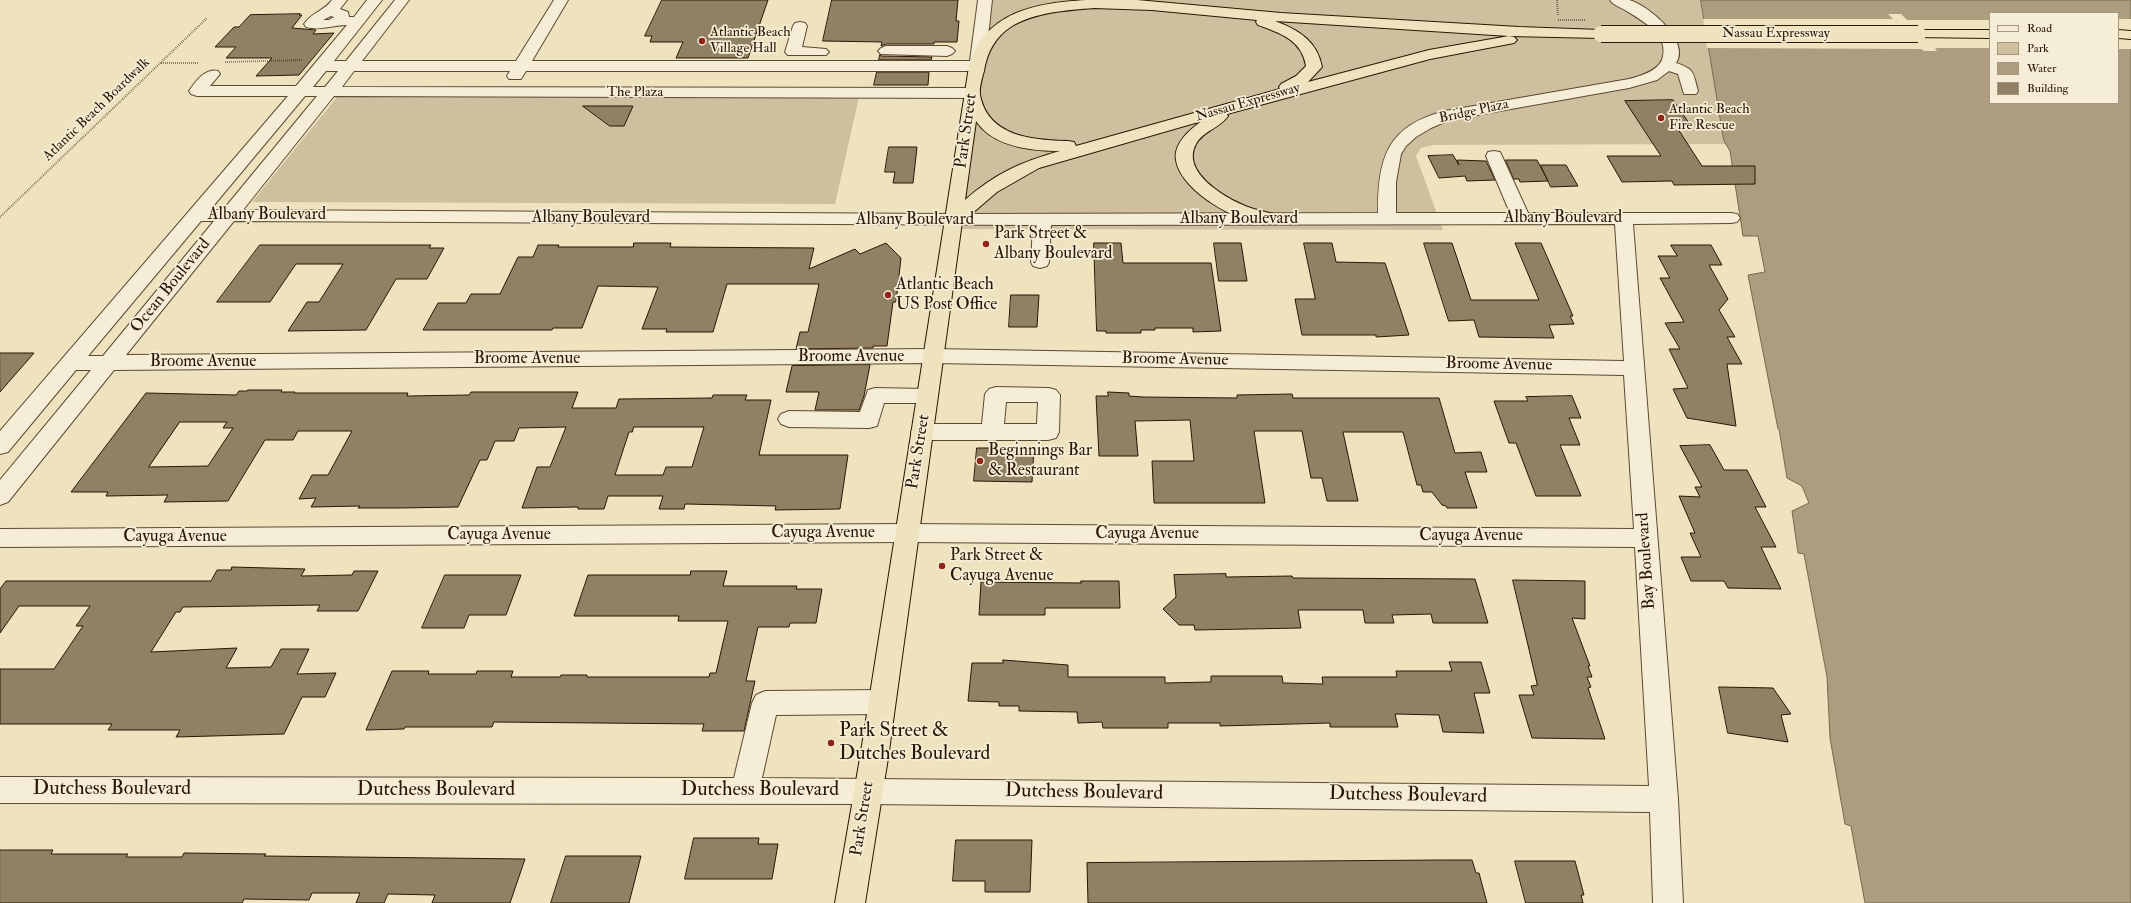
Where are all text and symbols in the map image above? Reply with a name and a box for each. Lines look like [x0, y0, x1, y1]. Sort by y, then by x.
legend [1989, 12, 2119, 104]
text: Road [2027, 21, 2052, 36]
place label: Atlantic Beach Village Hall [710, 25, 790, 58]
street label: Nassau Expressway [1722, 26, 1830, 42]
marker: Atlantic Beach Village Hall [697, 36, 707, 46]
text: Park [2027, 41, 2049, 56]
street label: Atlantic Beach Boardwalk [40, 55, 154, 165]
text: Water [2027, 61, 2056, 76]
street label: Nassau Expressway [1194, 80, 1302, 126]
text: Building [2027, 81, 2068, 96]
street label: The Plaza [607, 85, 663, 101]
street label: Park Street [952, 92, 982, 170]
street label: Bridge Plaza [1438, 96, 1510, 128]
place label: Atlantic Beach Fire Rescue [1669, 102, 1749, 134]
marker: Atlantic Beach Fire Rescue [1656, 113, 1666, 123]
street label: Albany Boulevard [208, 205, 326, 225]
street label: Albany Boulevard [532, 208, 650, 228]
street label: Albany Boulevard [1504, 208, 1622, 228]
street label: Albany Boulevard [1180, 209, 1298, 229]
street label: Albany Boulevard [856, 210, 974, 230]
place label: Park Street & Albany Boulevard [994, 224, 1112, 264]
street label: Ocean Boulevard [127, 235, 215, 337]
marker: Park Street & Albany Boulevard [981, 239, 991, 249]
place label: Atlantic Beach US Post Office [896, 275, 997, 315]
marker: Atlantic Beach US Post Office [883, 290, 893, 300]
street label: Broome Avenue [798, 347, 904, 367]
street label: Broome Avenue [474, 349, 580, 369]
street label: Broome Avenue [1121, 349, 1229, 371]
street label: Broome Avenue [150, 352, 256, 372]
street label: Broome Avenue [1445, 354, 1553, 376]
street label: Park Street [903, 413, 935, 491]
place label: Beginnings Bar & Restaurant [988, 441, 1092, 481]
marker: Beginnings Bar & Restaurant [975, 456, 985, 466]
street label: Bay Boulevard [1633, 512, 1661, 610]
street label: Cayuga Avenue [771, 523, 875, 543]
street label: Cayuga Avenue [1095, 524, 1199, 544]
street label: Cayuga Avenue [447, 525, 551, 545]
street label: Cayuga Avenue [1419, 526, 1523, 546]
street label: Cayuga Avenue [123, 527, 227, 547]
place label: Park Street & Cayuga Avenue [950, 546, 1054, 586]
marker: Park Street & Cayuga Avenue [937, 561, 947, 571]
place label: Park Street & Dutches Boulevard [839, 720, 990, 767]
marker: Park Street & Dutches Boulevard [826, 738, 836, 748]
street label: Dutchess Boulevard [33, 778, 191, 802]
street label: Dutchess Boulevard [357, 779, 515, 803]
street label: Dutchess Boulevard [681, 779, 839, 803]
street label: Park Street [847, 780, 879, 858]
street label: Dutchess Boulevard [1005, 780, 1163, 806]
street label: Dutchess Boulevard [1329, 783, 1487, 809]

